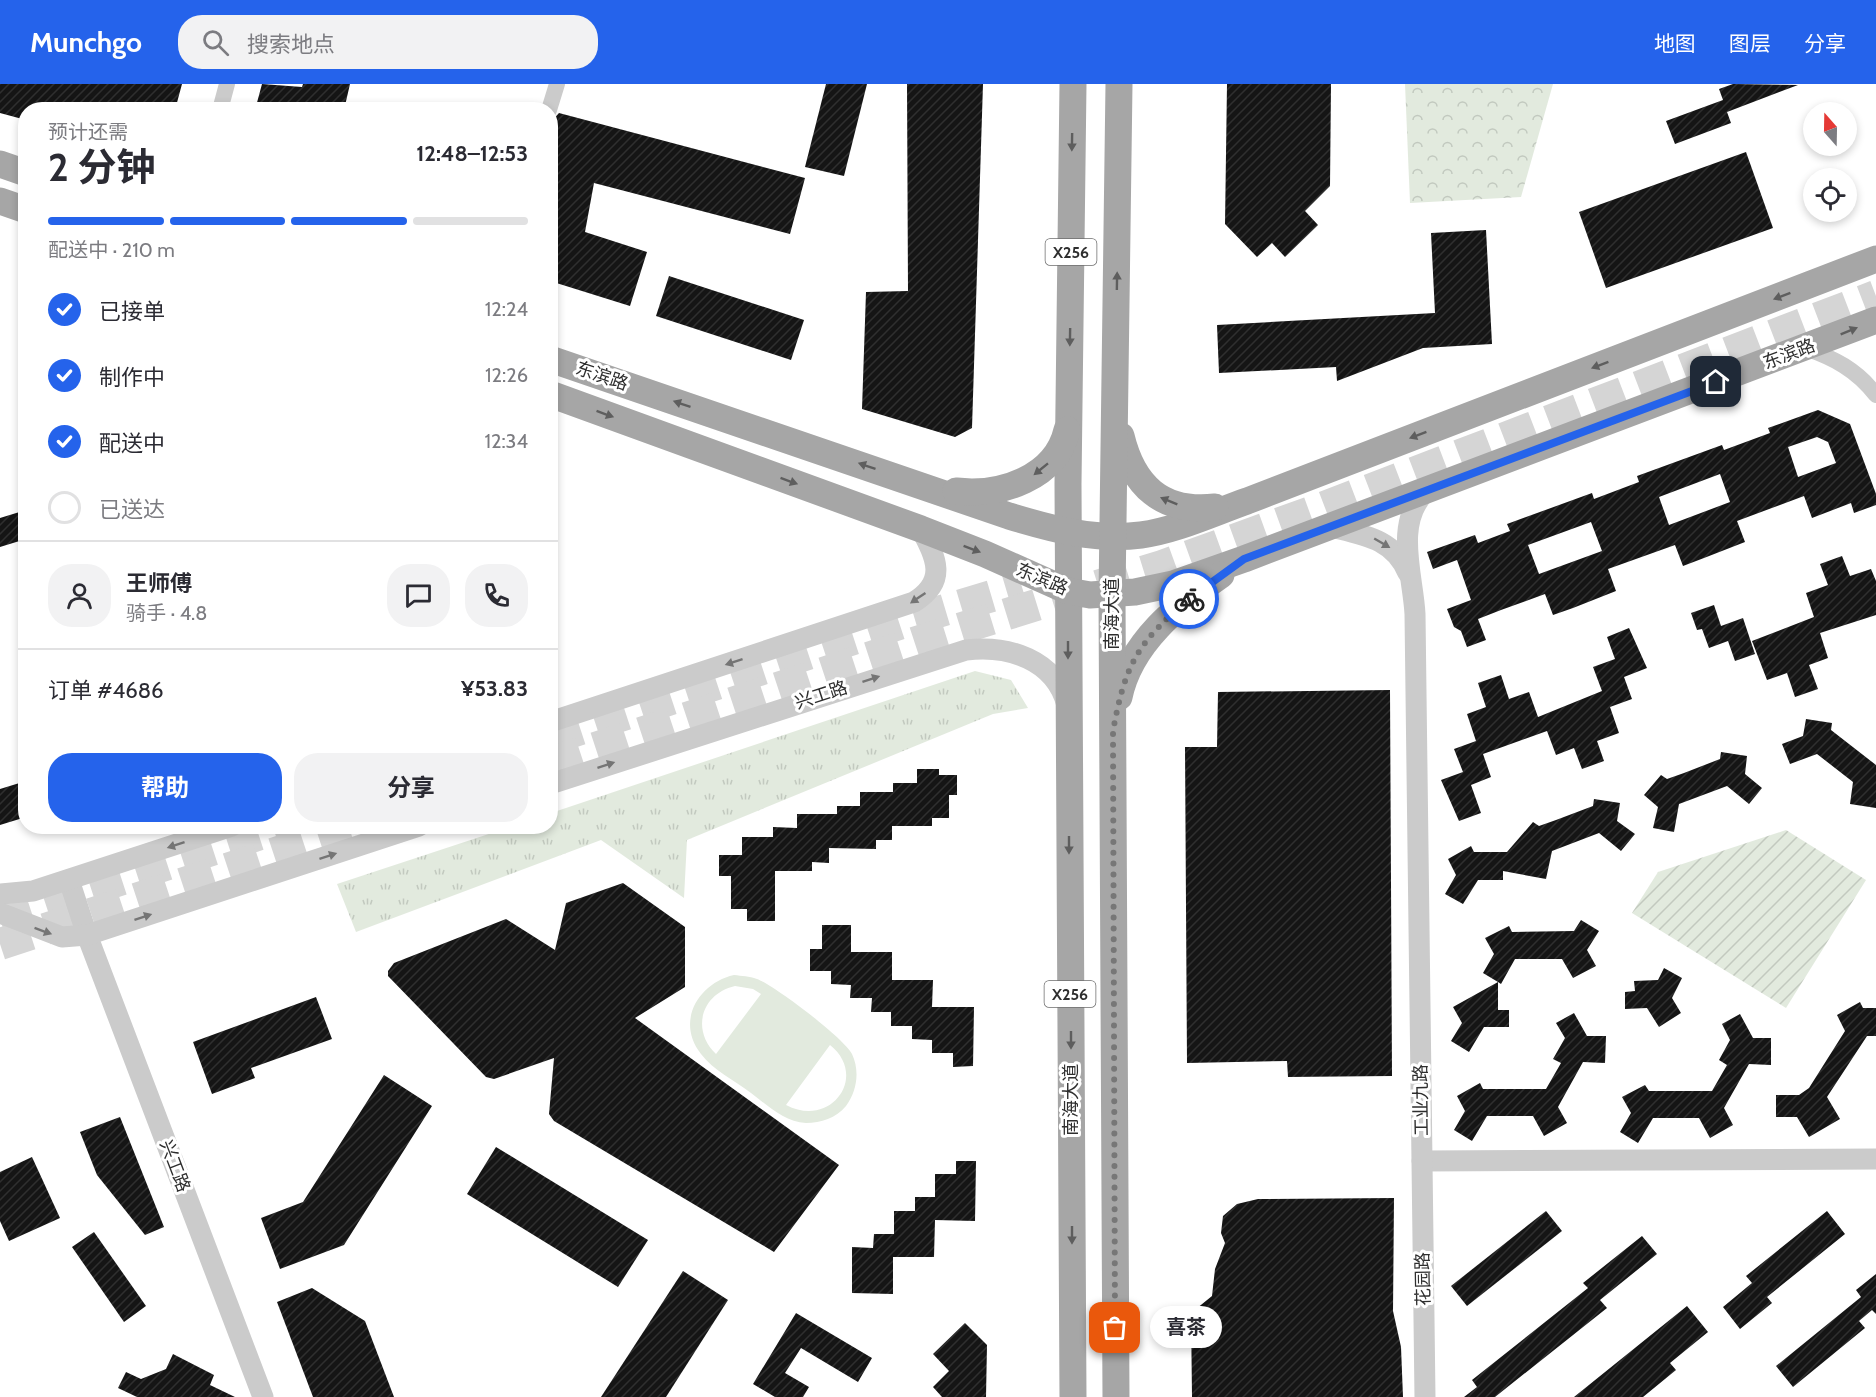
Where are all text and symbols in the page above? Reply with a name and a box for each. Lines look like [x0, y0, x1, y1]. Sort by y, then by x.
search box [178, 15, 598, 69]
text: Munchgo [30, 25, 142, 59]
icon: search [199, 26, 232, 59]
text: 搜索地点 [247, 31, 335, 58]
text: 地图 [1654, 31, 1696, 56]
text: 图层 [1729, 31, 1771, 56]
text: 分享 [1804, 31, 1846, 56]
north arrow [1803, 102, 1857, 156]
map controls [1803, 102, 1857, 222]
text: 预计还需 [48, 120, 128, 144]
one-way arrow [1068, 133, 1077, 152]
text: 12:48–12:53 [416, 140, 528, 167]
text: 2 分钟 [48, 143, 155, 191]
button: locate [1803, 168, 1857, 222]
text: 配送中 · 210 m [48, 238, 175, 262]
road number: X256 [1046, 239, 1096, 265]
one-way arrow [1112, 271, 1122, 290]
one-way arrow [1773, 292, 1791, 301]
icon: check [48, 293, 81, 326]
text: 12:24 [485, 297, 528, 321]
text: 已接单 [99, 298, 165, 325]
one-way arrow [1840, 326, 1858, 335]
one-way arrow [1065, 328, 1075, 347]
street label: 东滨路 [1760, 334, 1818, 374]
pin [1690, 356, 1741, 407]
street label: 东滨路 [573, 357, 631, 395]
icon: check [48, 359, 81, 392]
one-way arrow [1591, 361, 1609, 371]
text: 12:26 [485, 363, 528, 387]
text: 制作中 [99, 364, 165, 391]
icon: home [1699, 365, 1732, 398]
one-way arrow [673, 398, 691, 408]
one-way arrow [597, 410, 615, 420]
icon: check [48, 425, 81, 458]
text: 12:34 [484, 429, 528, 453]
text: 配送中 [99, 430, 165, 457]
one-way arrow [1409, 431, 1427, 440]
one-way arrow [858, 461, 876, 470]
one-way arrow [1033, 463, 1049, 476]
one-way arrow [780, 477, 798, 486]
text: 已送达 [99, 496, 165, 523]
one-way arrow [1160, 496, 1178, 505]
one-way arrow [1374, 537, 1390, 548]
one-way arrow [963, 544, 981, 554]
street label: 东滨路 [1013, 558, 1071, 600]
button: person [48, 564, 111, 627]
button: chat [387, 564, 450, 627]
button: phone [465, 564, 528, 627]
courier [1159, 569, 1219, 629]
text: 王师傅 [126, 570, 192, 597]
street label: 南海大道 [1101, 578, 1123, 650]
icon: bike [1173, 583, 1206, 616]
one-way arrow [910, 593, 926, 604]
text: 骑手 · 4.8 [126, 601, 207, 625]
one-way arrow [1063, 640, 1073, 659]
one-way arrow [725, 658, 743, 667]
one-way arrow [862, 673, 880, 683]
text: ¥53.83 [461, 675, 528, 702]
street label: 兴工路 [792, 676, 850, 714]
text: 订单 #4686 [48, 677, 163, 704]
button: 帮助 [48, 753, 282, 822]
button: 分享 [294, 753, 528, 822]
one-way arrow [597, 760, 615, 770]
one-way arrow [1064, 835, 1074, 854]
one-way arrow [167, 840, 185, 850]
one-way arrow [319, 851, 337, 860]
one-way arrow [134, 911, 152, 921]
one-way arrow [34, 926, 52, 936]
road number: X256 [1044, 981, 1096, 1007]
one-way arrow [1066, 1030, 1076, 1049]
street label: 南海大道 [1060, 1064, 1082, 1136]
street label: 工业九路 [1409, 1064, 1433, 1136]
street label: 兴工路 [155, 1137, 195, 1195]
one-way arrow [1067, 1225, 1077, 1244]
street label: 花园路 [1412, 1252, 1434, 1306]
pin [1089, 1302, 1140, 1353]
callout: 喜茶 [1151, 1307, 1223, 1349]
icon: bag [1098, 1311, 1131, 1344]
text: 喜茶 [1166, 1315, 1206, 1339]

